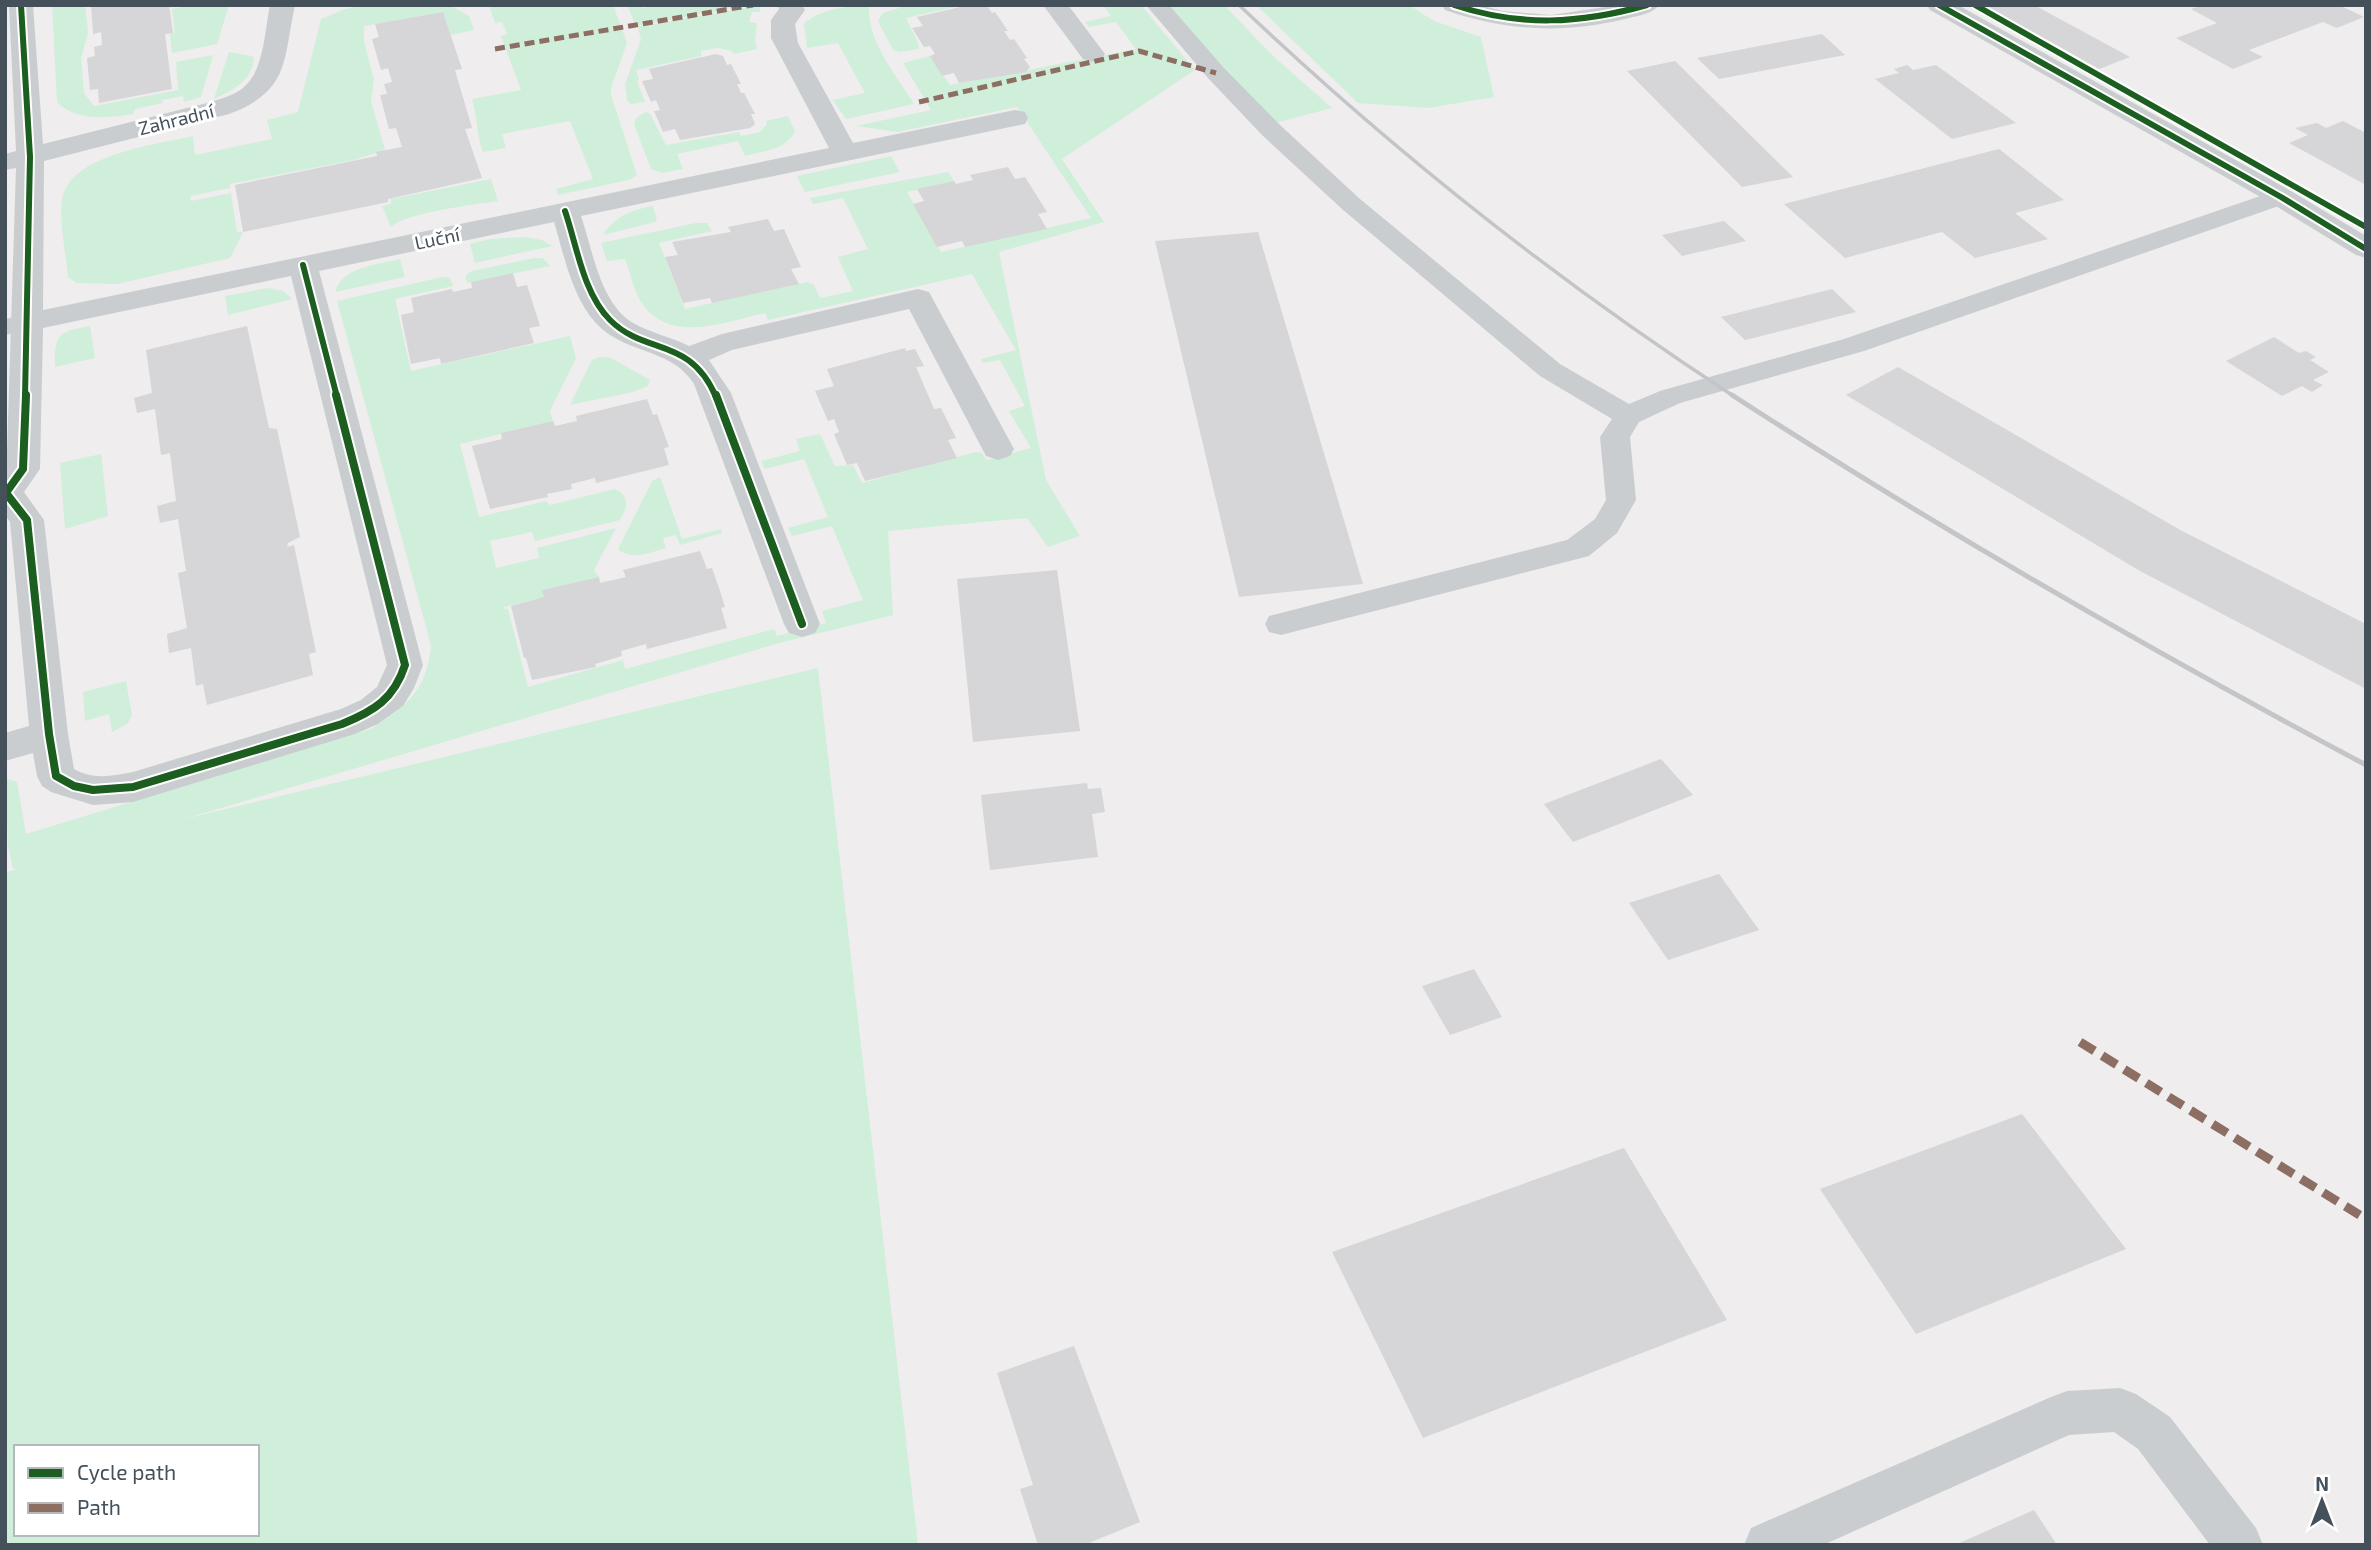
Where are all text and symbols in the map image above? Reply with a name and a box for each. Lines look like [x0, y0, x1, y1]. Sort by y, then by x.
street label: Zahradní [136, 98, 217, 139]
street label: Luční [412, 222, 463, 254]
legend [14, 1445, 259, 1536]
text: Cycle path [77, 1459, 176, 1484]
north arrow [2287, 1466, 2357, 1536]
text: N [2315, 1472, 2329, 1495]
text: Path [77, 1494, 121, 1519]

